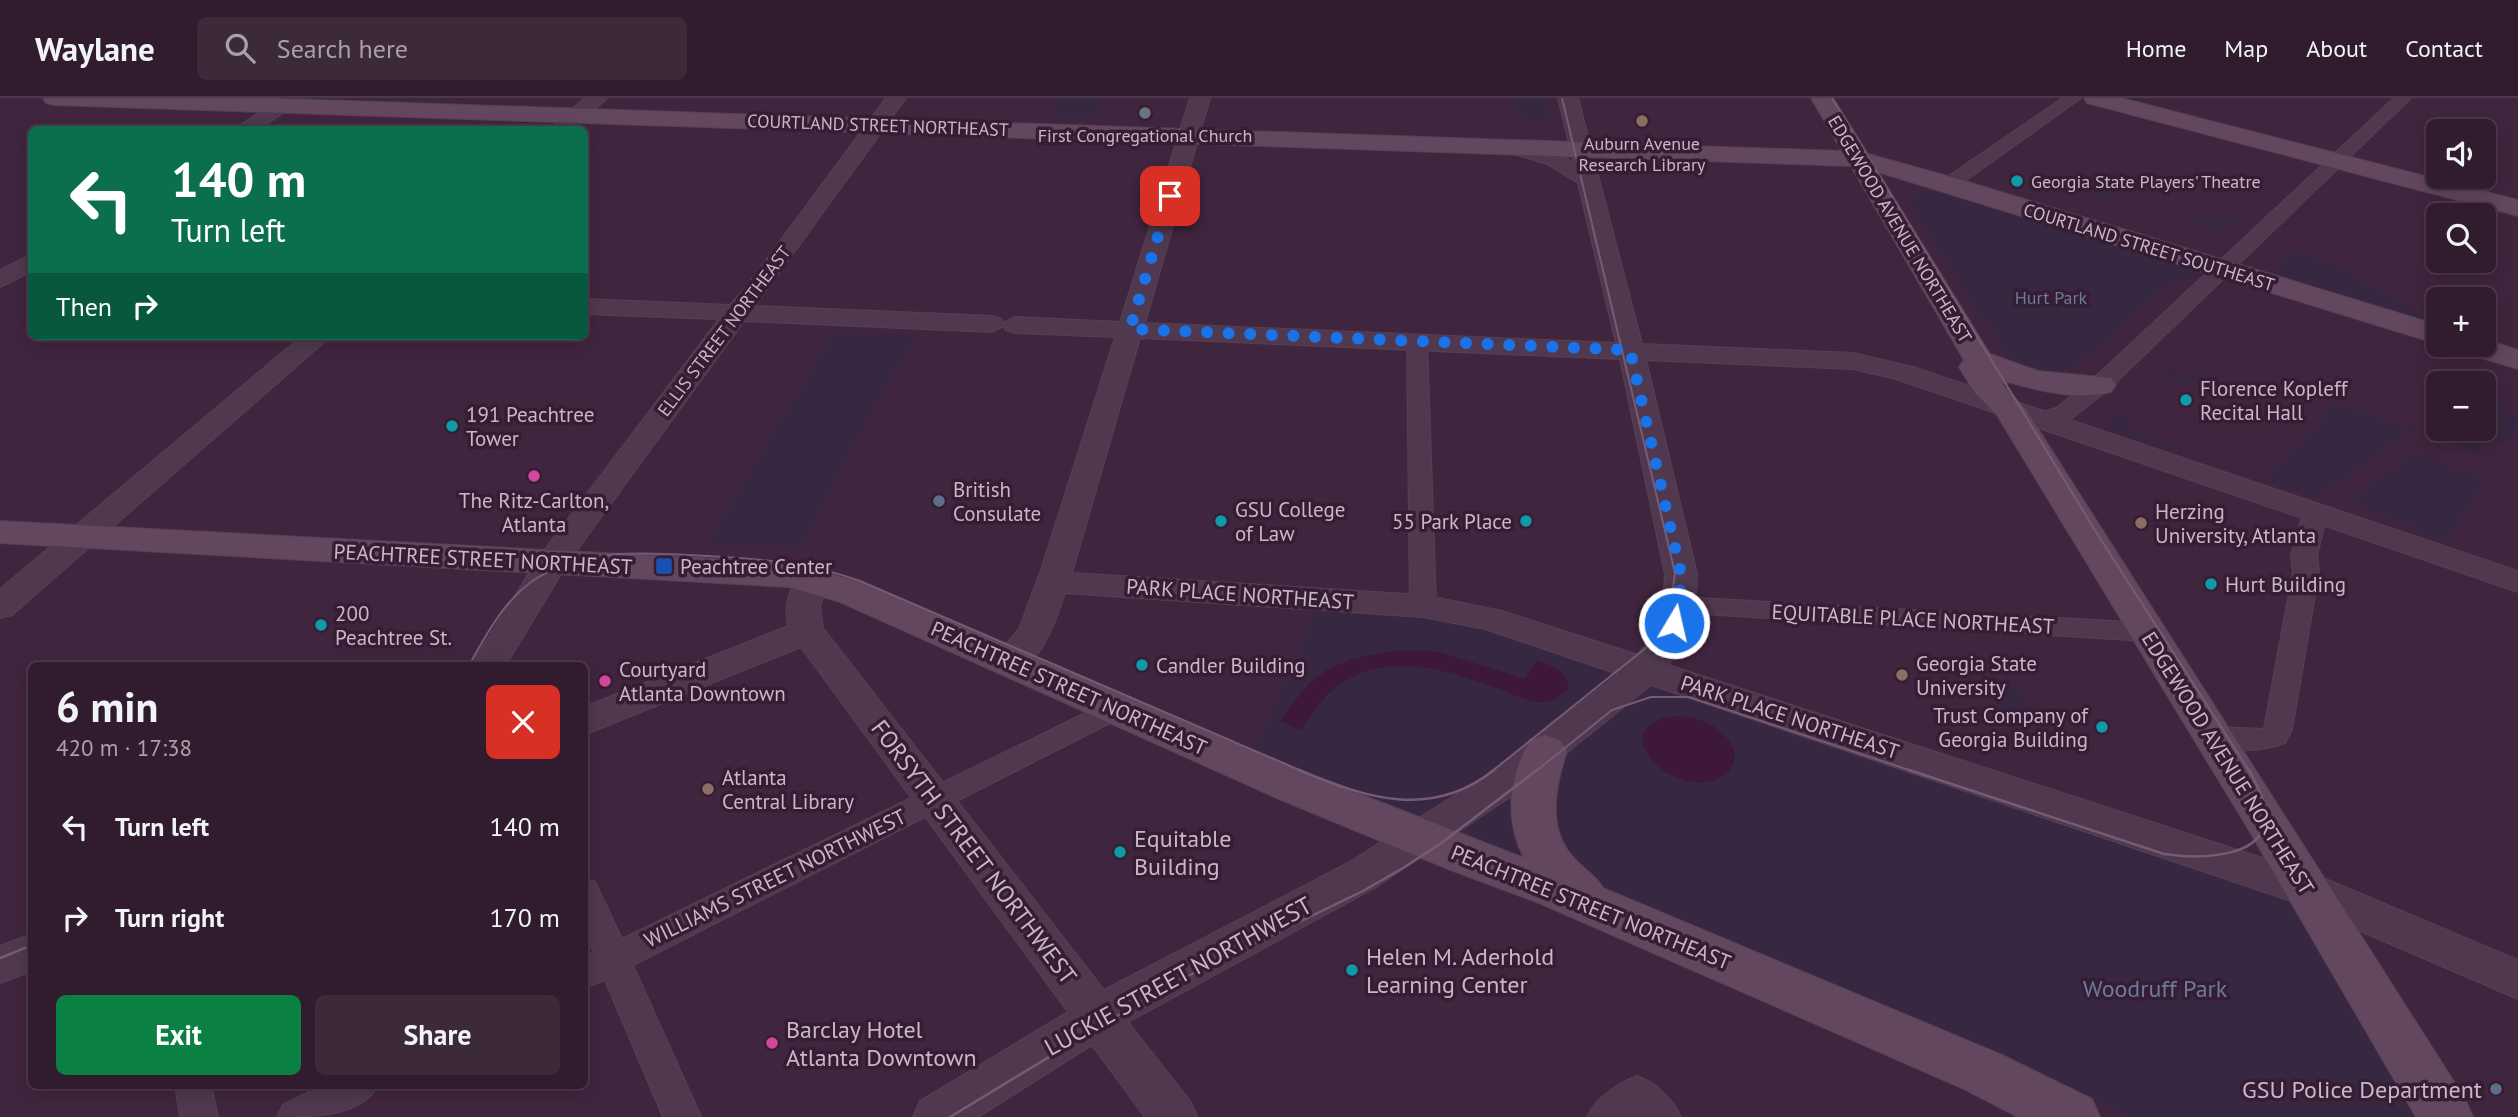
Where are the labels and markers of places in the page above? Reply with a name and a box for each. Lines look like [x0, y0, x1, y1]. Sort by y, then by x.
marker: First Congregational Church [1137, 105, 1153, 121]
marker: Auburn Avenue Research Library [1634, 113, 1650, 129]
place label: First Congregational Church [1038, 124, 1252, 147]
place label: Auburn Avenue Research Library [1579, 132, 1706, 176]
pin [1140, 166, 1200, 226]
place label: Georgia State Players' Theatre [2031, 170, 2261, 193]
marker: Georgia State Players' Theatre [2009, 173, 2025, 189]
place label: Florence Kopleff Recital Hall [2200, 375, 2349, 426]
marker: Florence Kopleff Recital Hall [2178, 392, 2194, 408]
place label: 191 Peachtree Tower [466, 401, 594, 452]
marker: 191 Peachtree Tower [444, 418, 460, 434]
marker: The Ritz-Carlton, Atlanta [526, 468, 542, 484]
place label: British Consulate [953, 476, 1041, 527]
place label: The Ritz-Carlton, Atlanta [459, 487, 609, 538]
marker: British Consulate [931, 493, 947, 509]
place label: GSU College of Law [1235, 496, 1345, 547]
place label: Herzing University, Atlanta [2155, 498, 2316, 549]
place label: 55 Park Place [1392, 508, 1512, 535]
marker: GSU College of Law [1213, 513, 1229, 529]
marker: 55 Park Place [1518, 513, 1534, 529]
marker: Herzing University, Atlanta [2133, 515, 2149, 531]
place label: Peachtree Center [680, 553, 832, 580]
marker: Peachtree Center [654, 556, 674, 576]
place label: Hurt Building [2225, 571, 2346, 598]
marker: Hurt Building [2203, 576, 2219, 592]
place label: 200 Peachtree St. [335, 600, 452, 651]
marker: 200 Peachtree St. [313, 617, 329, 633]
place label: Georgia State University [1916, 650, 2037, 701]
place label: Candler Building [1156, 652, 1305, 679]
place label: Courtyard Atlanta Downtown [619, 656, 786, 707]
marker: Candler Building [1134, 657, 1150, 673]
marker: Georgia State University [1894, 667, 1910, 683]
marker: Courtyard Atlanta Downtown [597, 673, 613, 689]
place label: Trust Company of Georgia Building [1933, 702, 2089, 753]
marker: Trust Company of Georgia Building [2094, 719, 2110, 735]
place label: Atlanta Central Library [722, 764, 854, 815]
marker: Atlanta Central Library [700, 781, 716, 797]
place label: Equitable Building [1134, 823, 1231, 882]
marker: Equitable Building [1112, 844, 1128, 860]
place label: Helen M. Aderhold Learning Center [1366, 941, 1554, 1000]
marker: Helen M. Aderhold Learning Center [1344, 962, 1360, 978]
place label: Barclay Hotel Atlanta Downtown [786, 1014, 977, 1073]
marker: Barclay Hotel Atlanta Downtown [764, 1035, 780, 1051]
place label: GSU Police Department [2242, 1074, 2482, 1105]
marker: GSU Police Department [2488, 1081, 2504, 1097]

